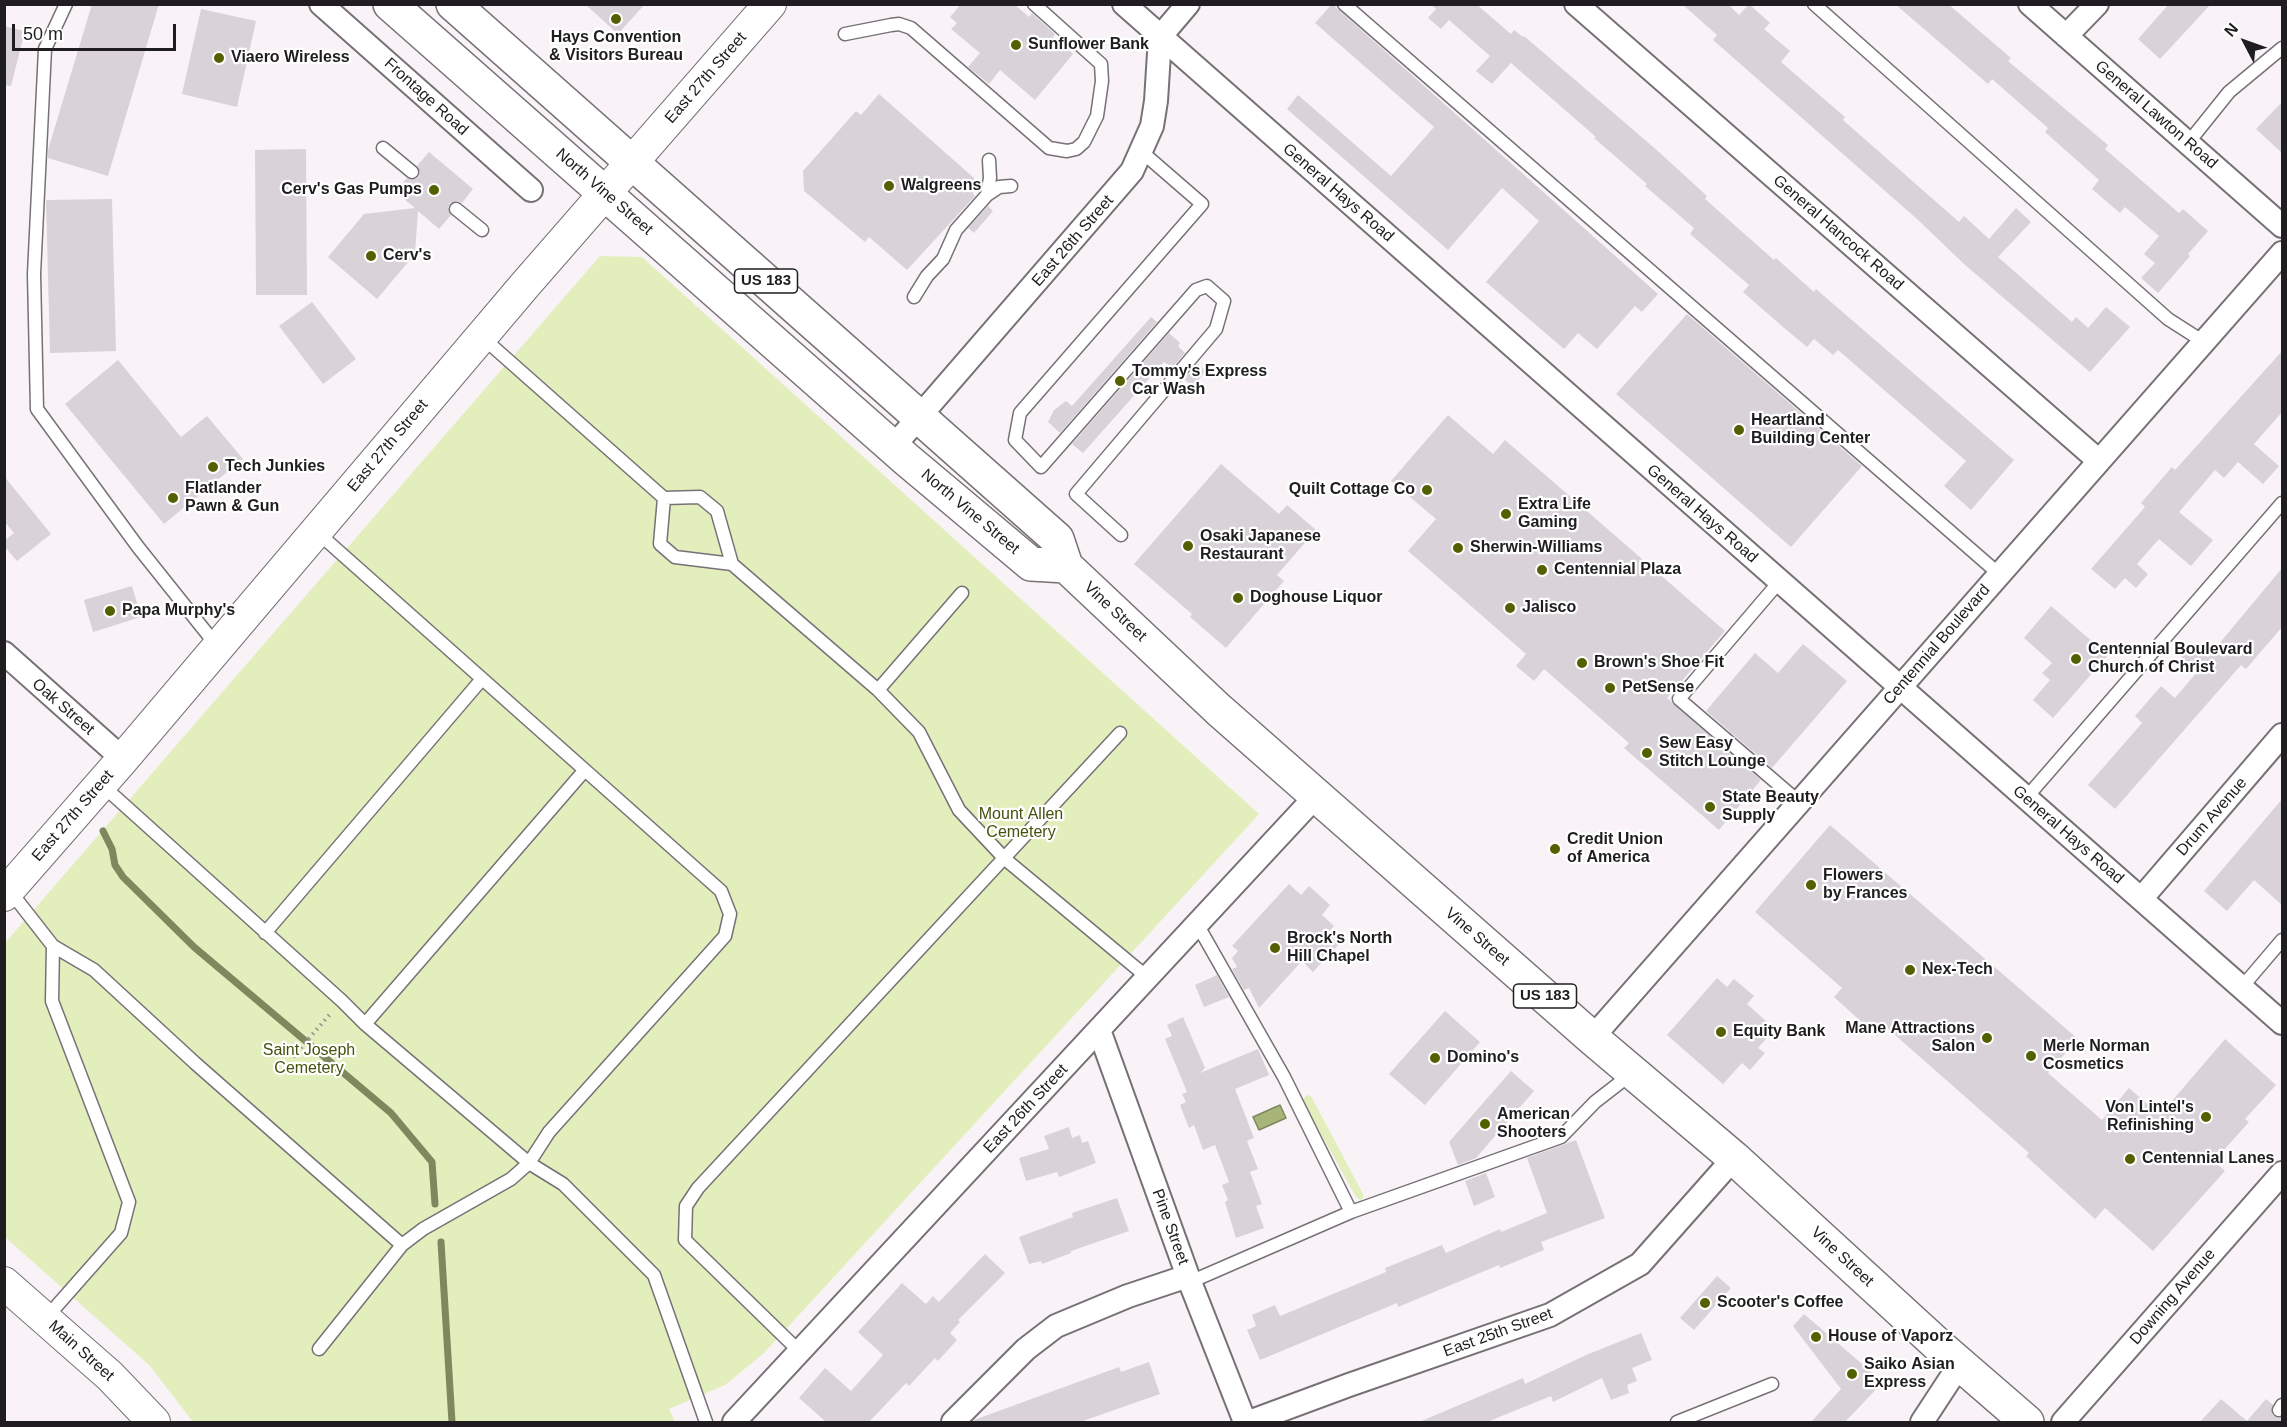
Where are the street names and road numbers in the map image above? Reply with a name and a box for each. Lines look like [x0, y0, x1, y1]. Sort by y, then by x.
street label: East 27th Street [661, 28, 751, 128]
street label: Frontage Road [380, 54, 472, 140]
street label: General Lawton Road [2091, 57, 2221, 173]
street label: General Hays Road [1279, 140, 1397, 246]
street label: North Vine Street [551, 145, 657, 239]
street label: General Hancock Road [1769, 171, 1907, 295]
street label: East 26th Street [1028, 191, 1118, 291]
road number: US 183 [734, 269, 798, 293]
street label: East 27th Street [344, 396, 432, 496]
street label: General Hays Road [1643, 461, 1761, 567]
street label: North Vine Street [917, 465, 1023, 559]
street label: Vine Street [1080, 578, 1150, 646]
street label: Centennial Boulevard [1880, 581, 1994, 709]
street label: Oak Street [28, 675, 98, 739]
street label: East 27th Street [28, 766, 118, 866]
street label: Drum Avenue [2173, 774, 2251, 860]
street label: General Hays Road [2009, 782, 2127, 888]
street label: Vine Street [1441, 904, 1513, 970]
road number: US 183 [1514, 984, 1576, 1008]
street label: East 26th Street [980, 1060, 1072, 1158]
street label: Pine Street [1147, 1187, 1193, 1267]
street label: Vine Street [1807, 1223, 1877, 1291]
street label: Downing Avenue [2126, 1245, 2220, 1349]
street label: East 25th Street [1441, 1304, 1555, 1362]
street label: Main Street [44, 1316, 118, 1386]

